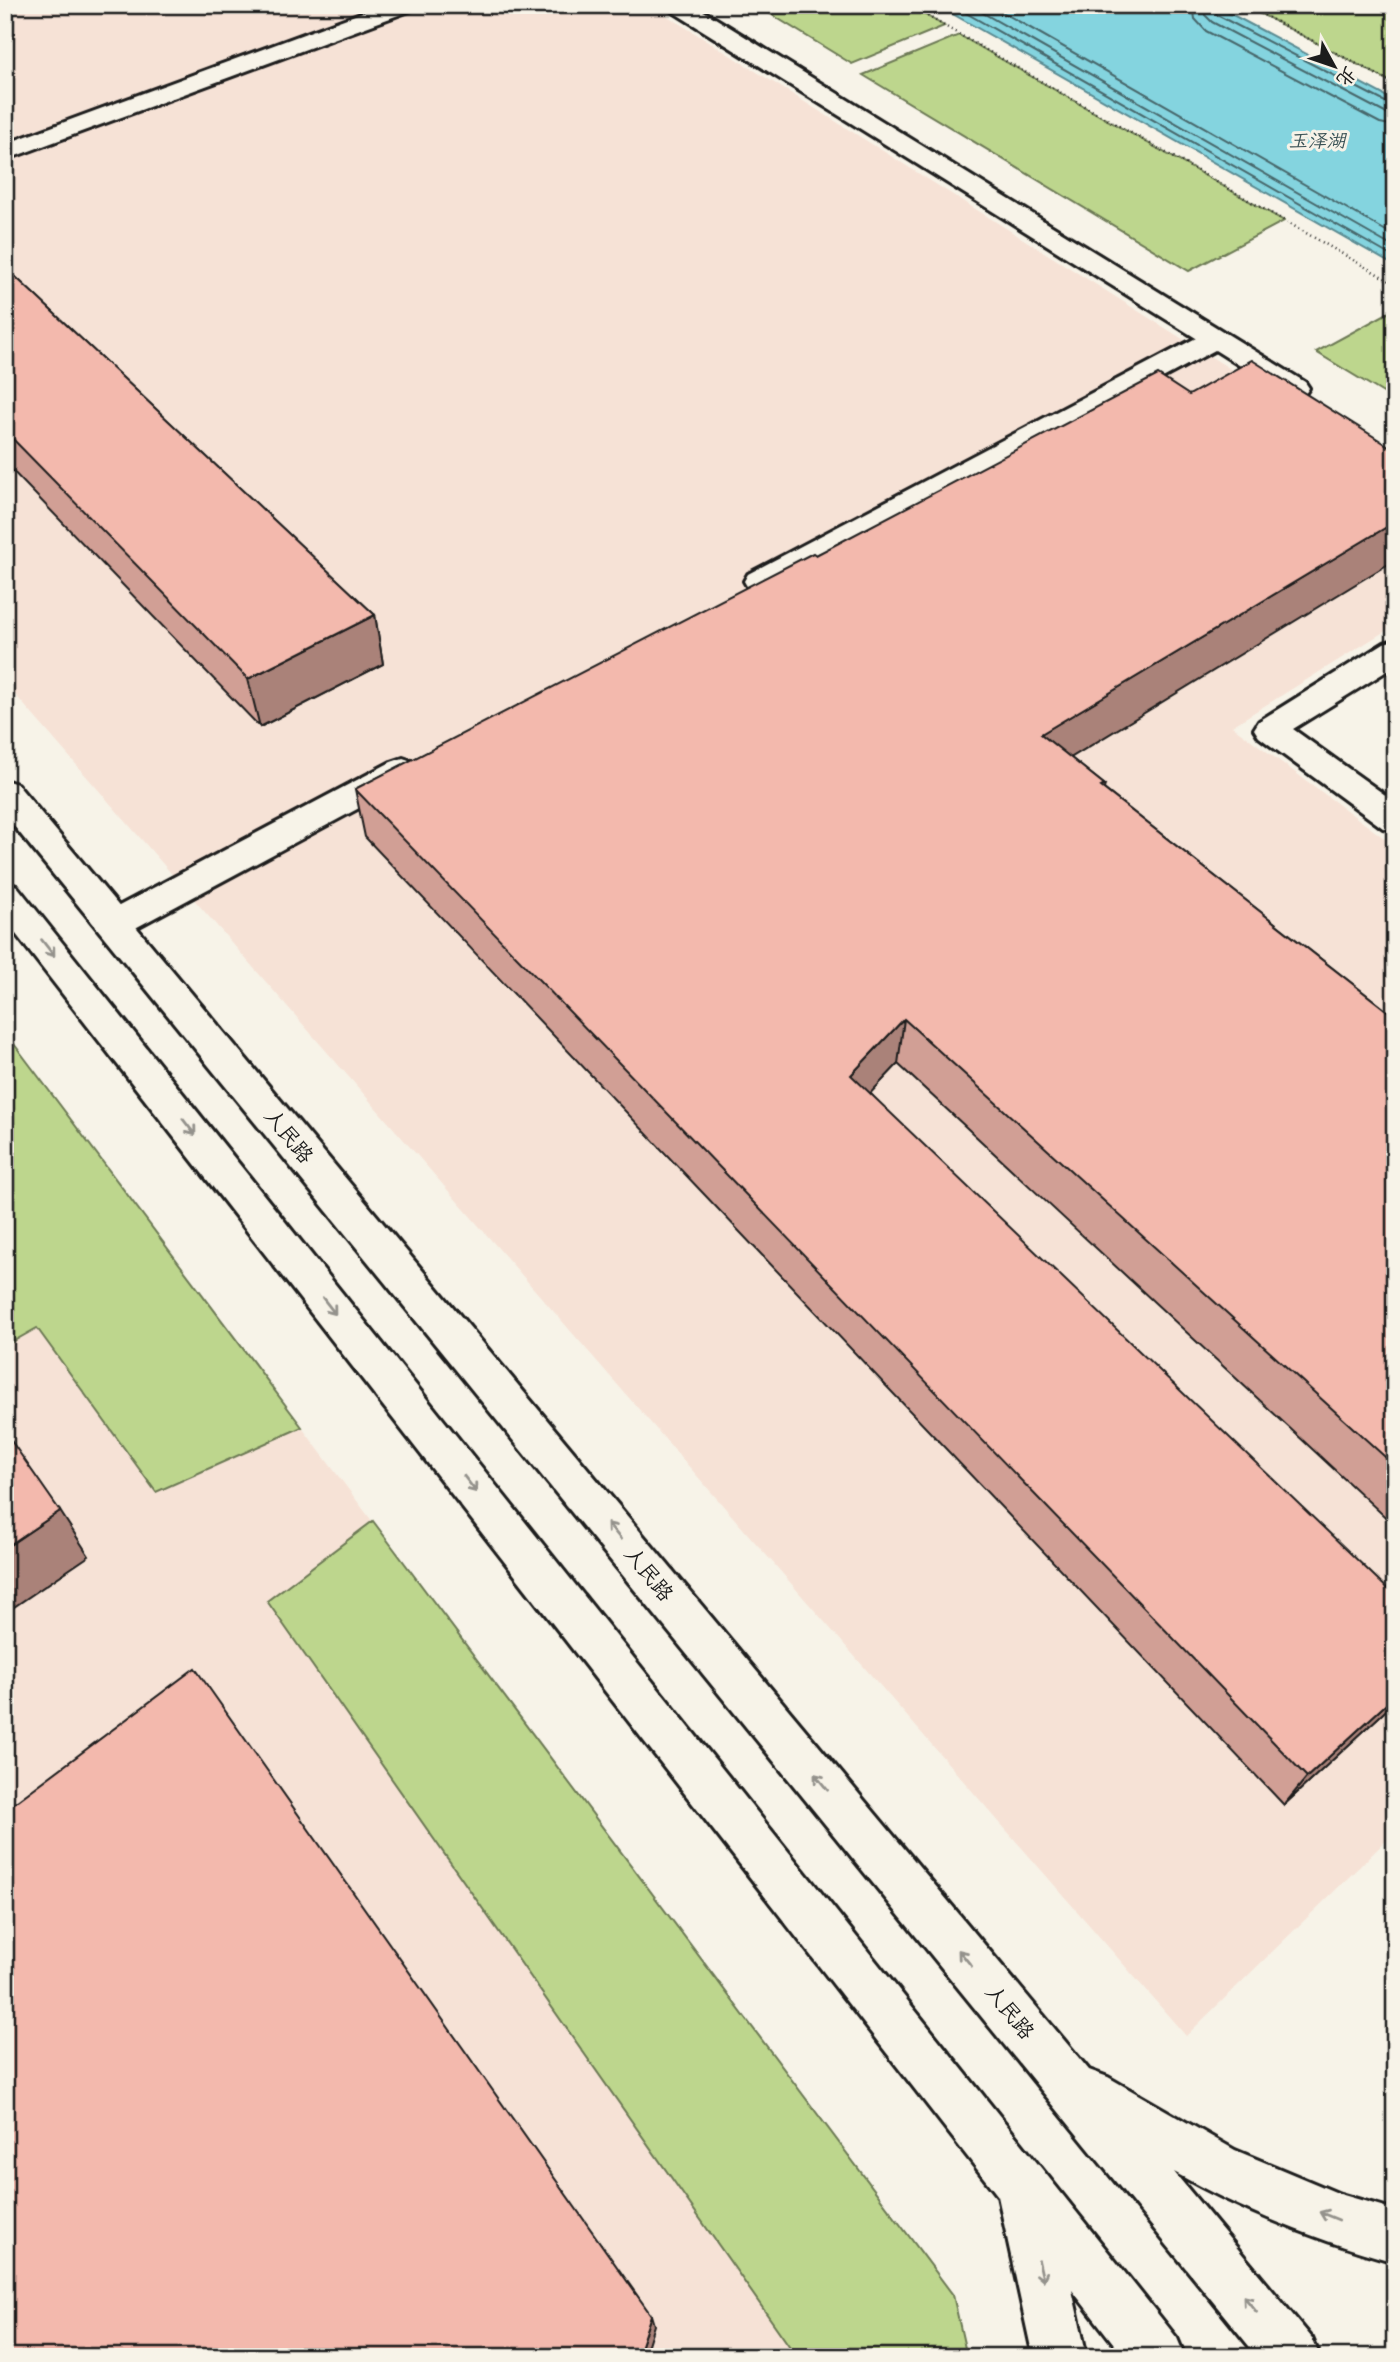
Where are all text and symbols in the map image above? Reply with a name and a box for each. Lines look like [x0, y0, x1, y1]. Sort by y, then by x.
north arrow [1298, 32, 1368, 102]
text: 北 [1329, 60, 1362, 92]
water label: 玉泽湖 [1288, 128, 1347, 155]
one-way arrow [40, 939, 55, 957]
street label: 人民路 [258, 1103, 320, 1170]
one-way arrow [181, 1117, 196, 1136]
one-way arrow [322, 1296, 337, 1314]
one-way arrow [463, 1474, 478, 1493]
one-way arrow [606, 1522, 622, 1540]
street label: 人民路 [618, 1541, 680, 1608]
one-way arrow [813, 1774, 829, 1792]
one-way arrow [958, 1949, 973, 1967]
street label: 人民路 [979, 1979, 1041, 2046]
one-way arrow [1319, 2209, 1341, 2222]
one-way arrow [1034, 2259, 1048, 2282]
one-way arrow [1242, 2295, 1258, 2313]

